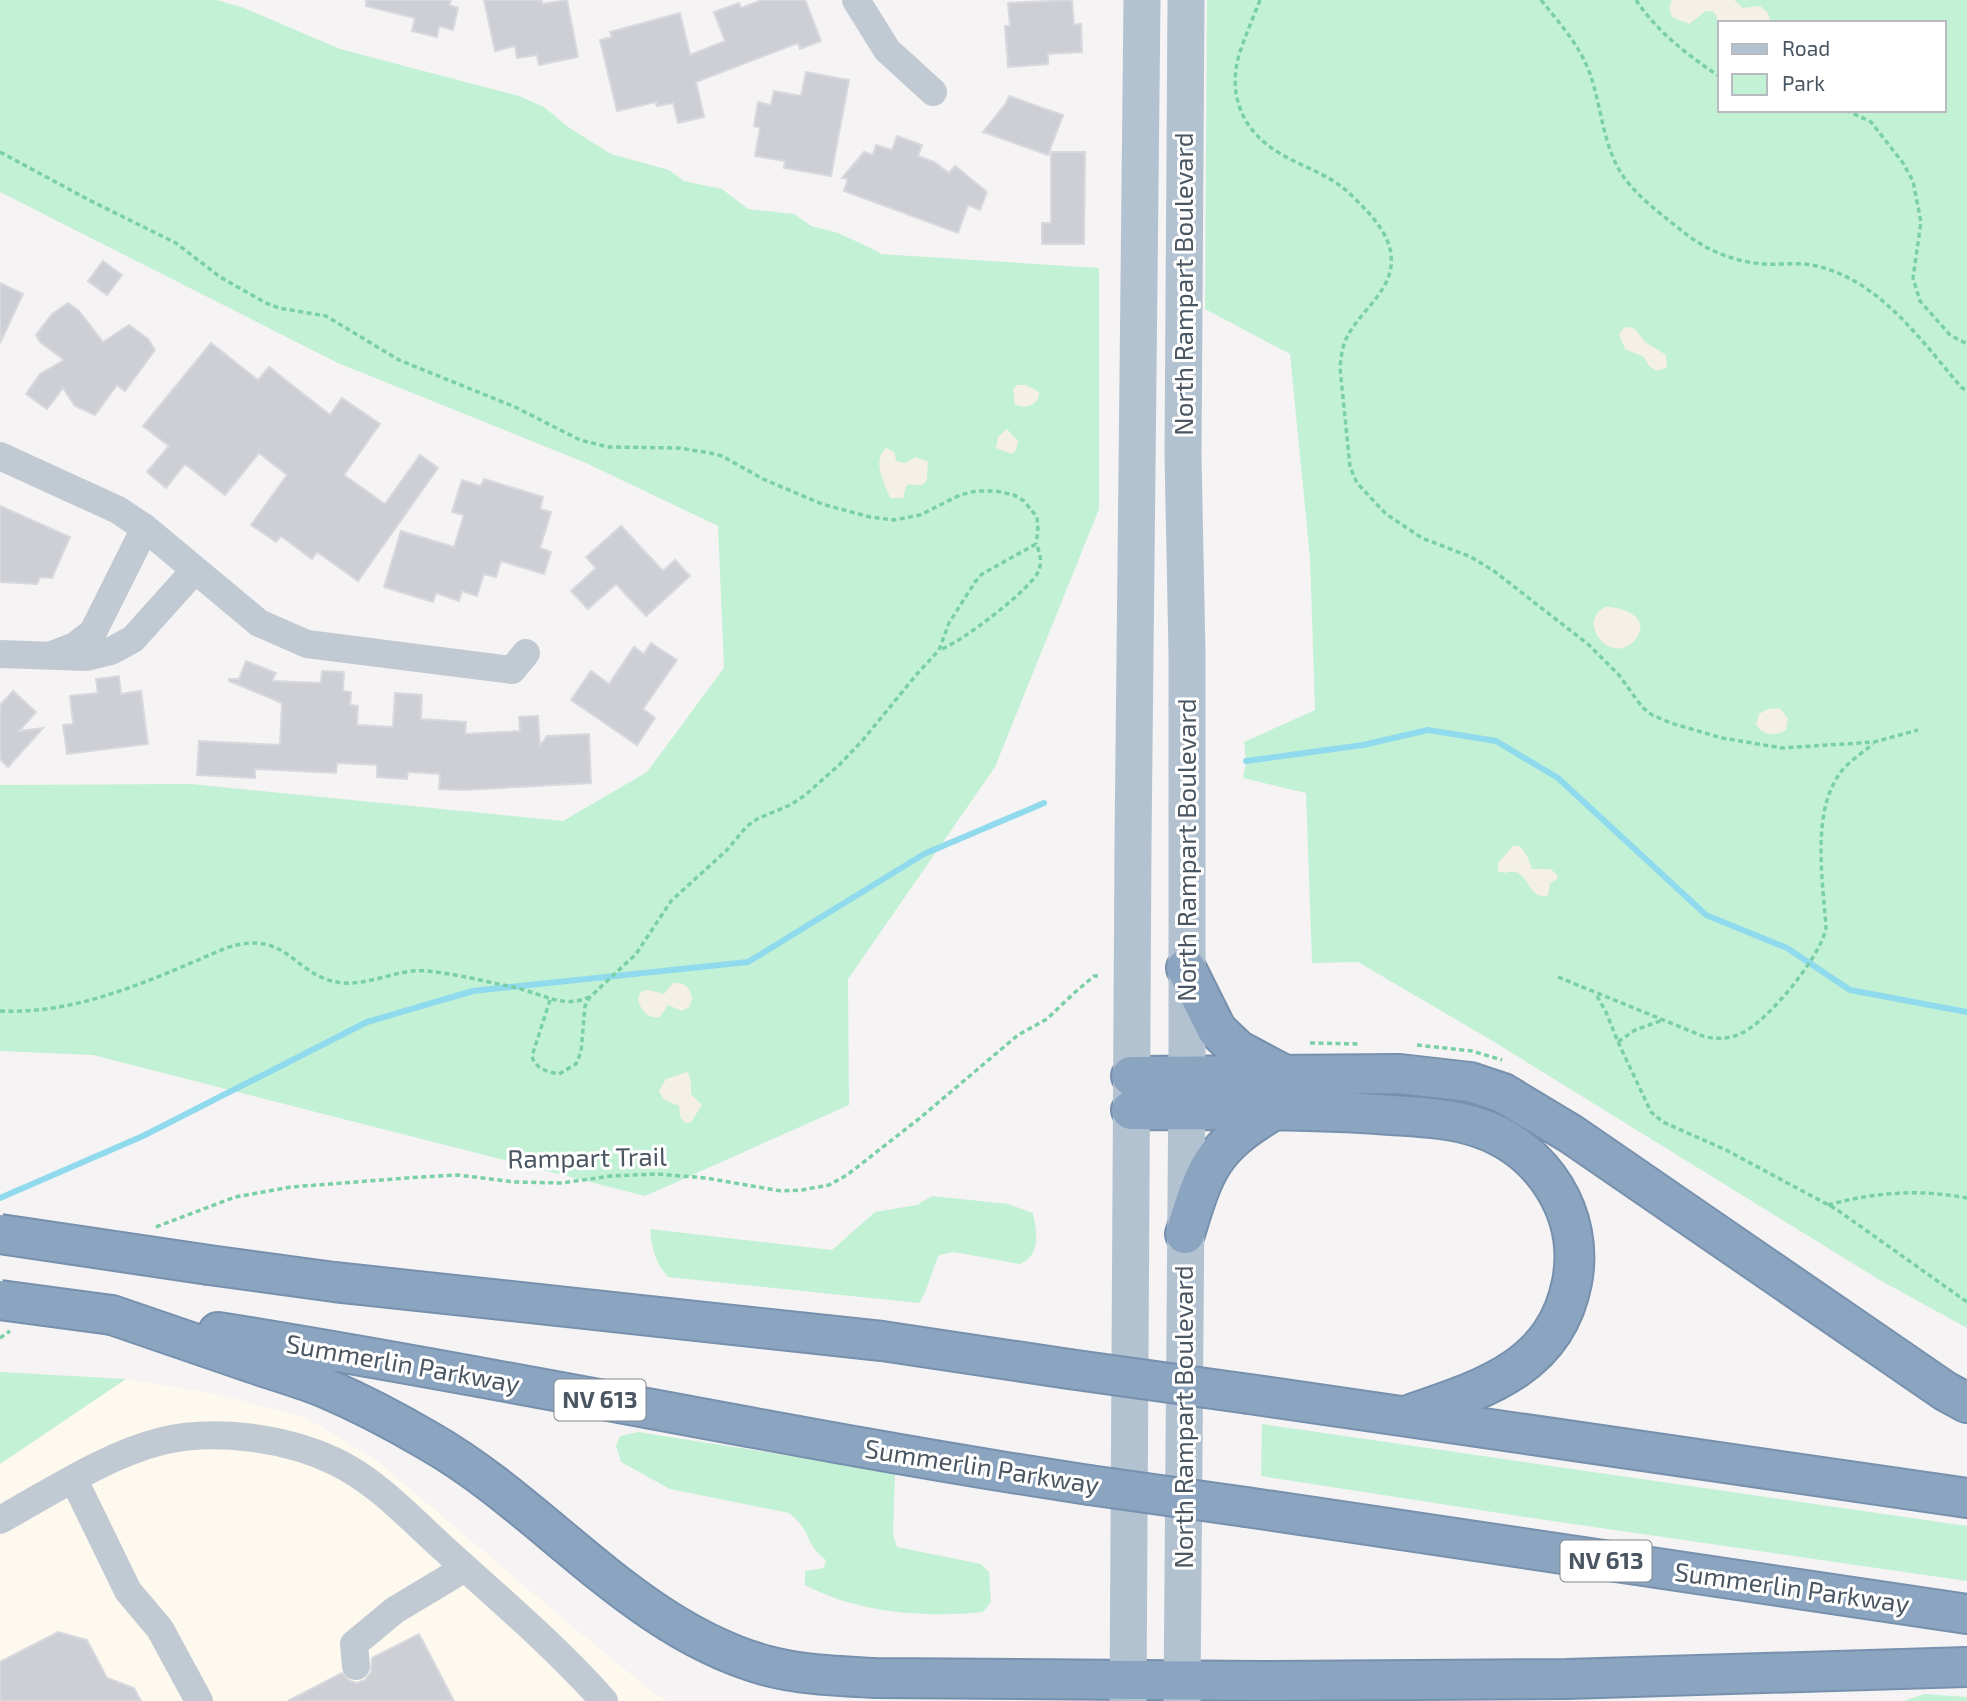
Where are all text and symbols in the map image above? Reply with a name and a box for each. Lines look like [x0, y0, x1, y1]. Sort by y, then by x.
legend [1718, 21, 1946, 112]
text: Road [1782, 35, 1830, 60]
text: Park [1782, 70, 1825, 95]
street label: North Rampart Boulevard [1167, 132, 1198, 436]
street label: North Rampart Boulevard [1170, 698, 1201, 1002]
street label: Rampart Trail [507, 1140, 667, 1173]
street label: North Rampart Boulevard [1167, 1265, 1198, 1569]
street label: Summerlin Parkway [284, 1327, 523, 1398]
road number: NV 613 [554, 1380, 646, 1420]
street label: Summerlin Parkway [863, 1432, 1102, 1499]
road number: NV 613 [1560, 1540, 1652, 1582]
street label: Summerlin Parkway [1673, 1555, 1912, 1618]

